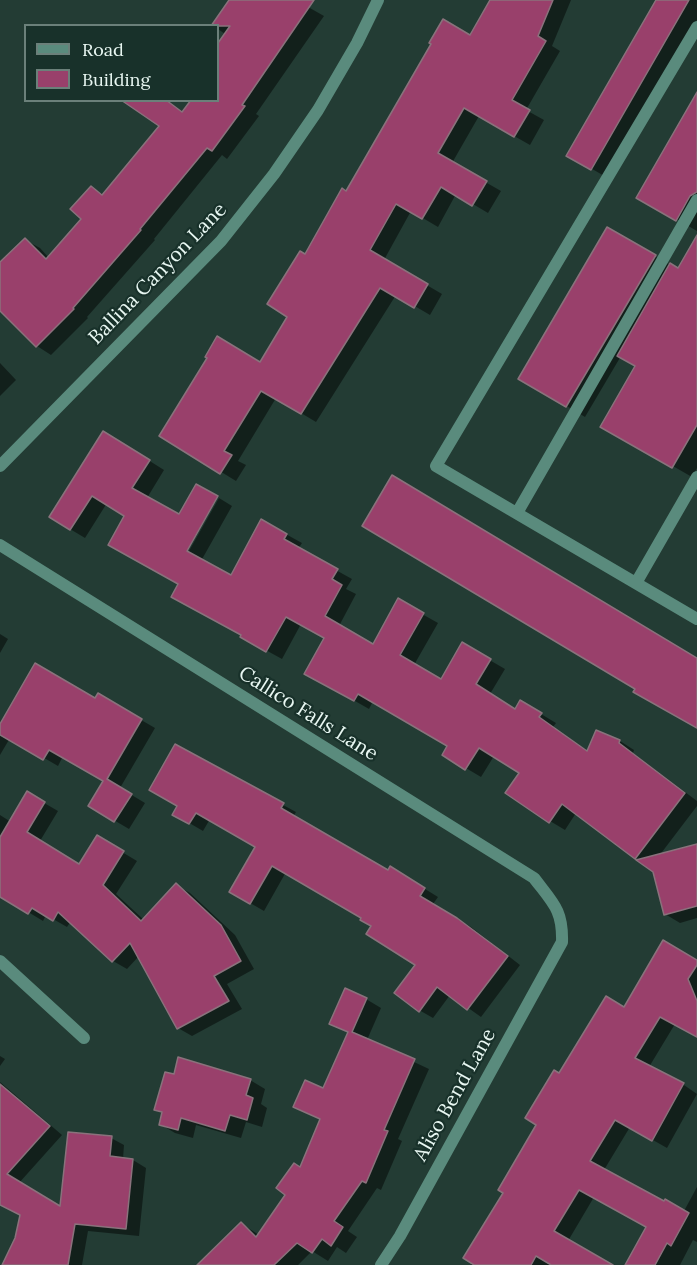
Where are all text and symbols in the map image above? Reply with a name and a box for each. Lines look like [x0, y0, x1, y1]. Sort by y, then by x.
legend [24, 24, 219, 102]
text: Road [82, 38, 124, 61]
text: Building [82, 68, 150, 91]
street label: Ballina Canyon Lane [84, 198, 232, 350]
street label: Callico Falls Lane [234, 662, 382, 766]
street label: Aliso Bend Lane [409, 1025, 501, 1165]

